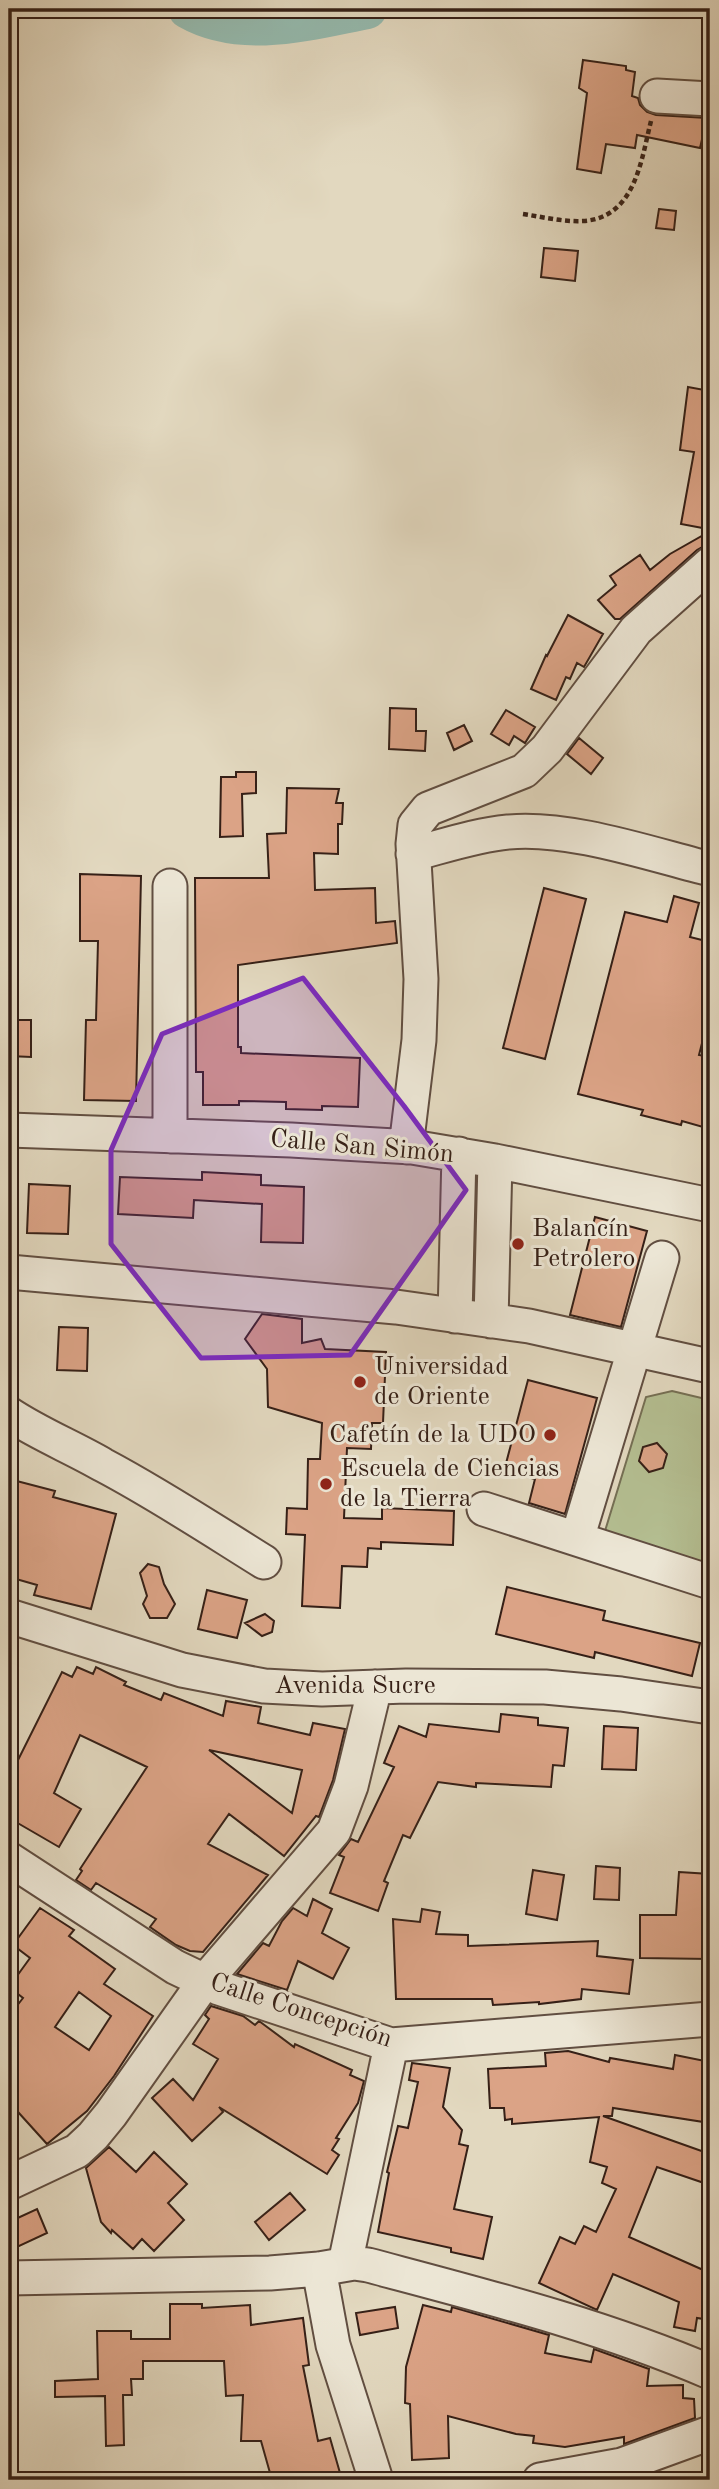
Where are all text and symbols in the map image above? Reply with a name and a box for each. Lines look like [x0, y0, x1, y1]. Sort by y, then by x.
street label: Calle San Simón [269, 1126, 455, 1168]
place label: Balancín Petrolero [532, 1216, 635, 1272]
marker: Balancín Petrolero [510, 1236, 526, 1252]
place label: Universidad de Oriente [374, 1354, 509, 1410]
marker: Universidad de Oriente [352, 1374, 368, 1390]
place label: Cafetín de la UDO [329, 1422, 536, 1448]
marker: Cafetín de la UDO [542, 1427, 558, 1443]
place label: Escuela de Ciencias de la Tierra [340, 1456, 559, 1512]
marker: Escuela de Ciencias de la Tierra [318, 1476, 334, 1492]
street label: Avenida Sucre [274, 1673, 436, 1699]
street label: Calle Concepción [207, 1969, 395, 2053]

